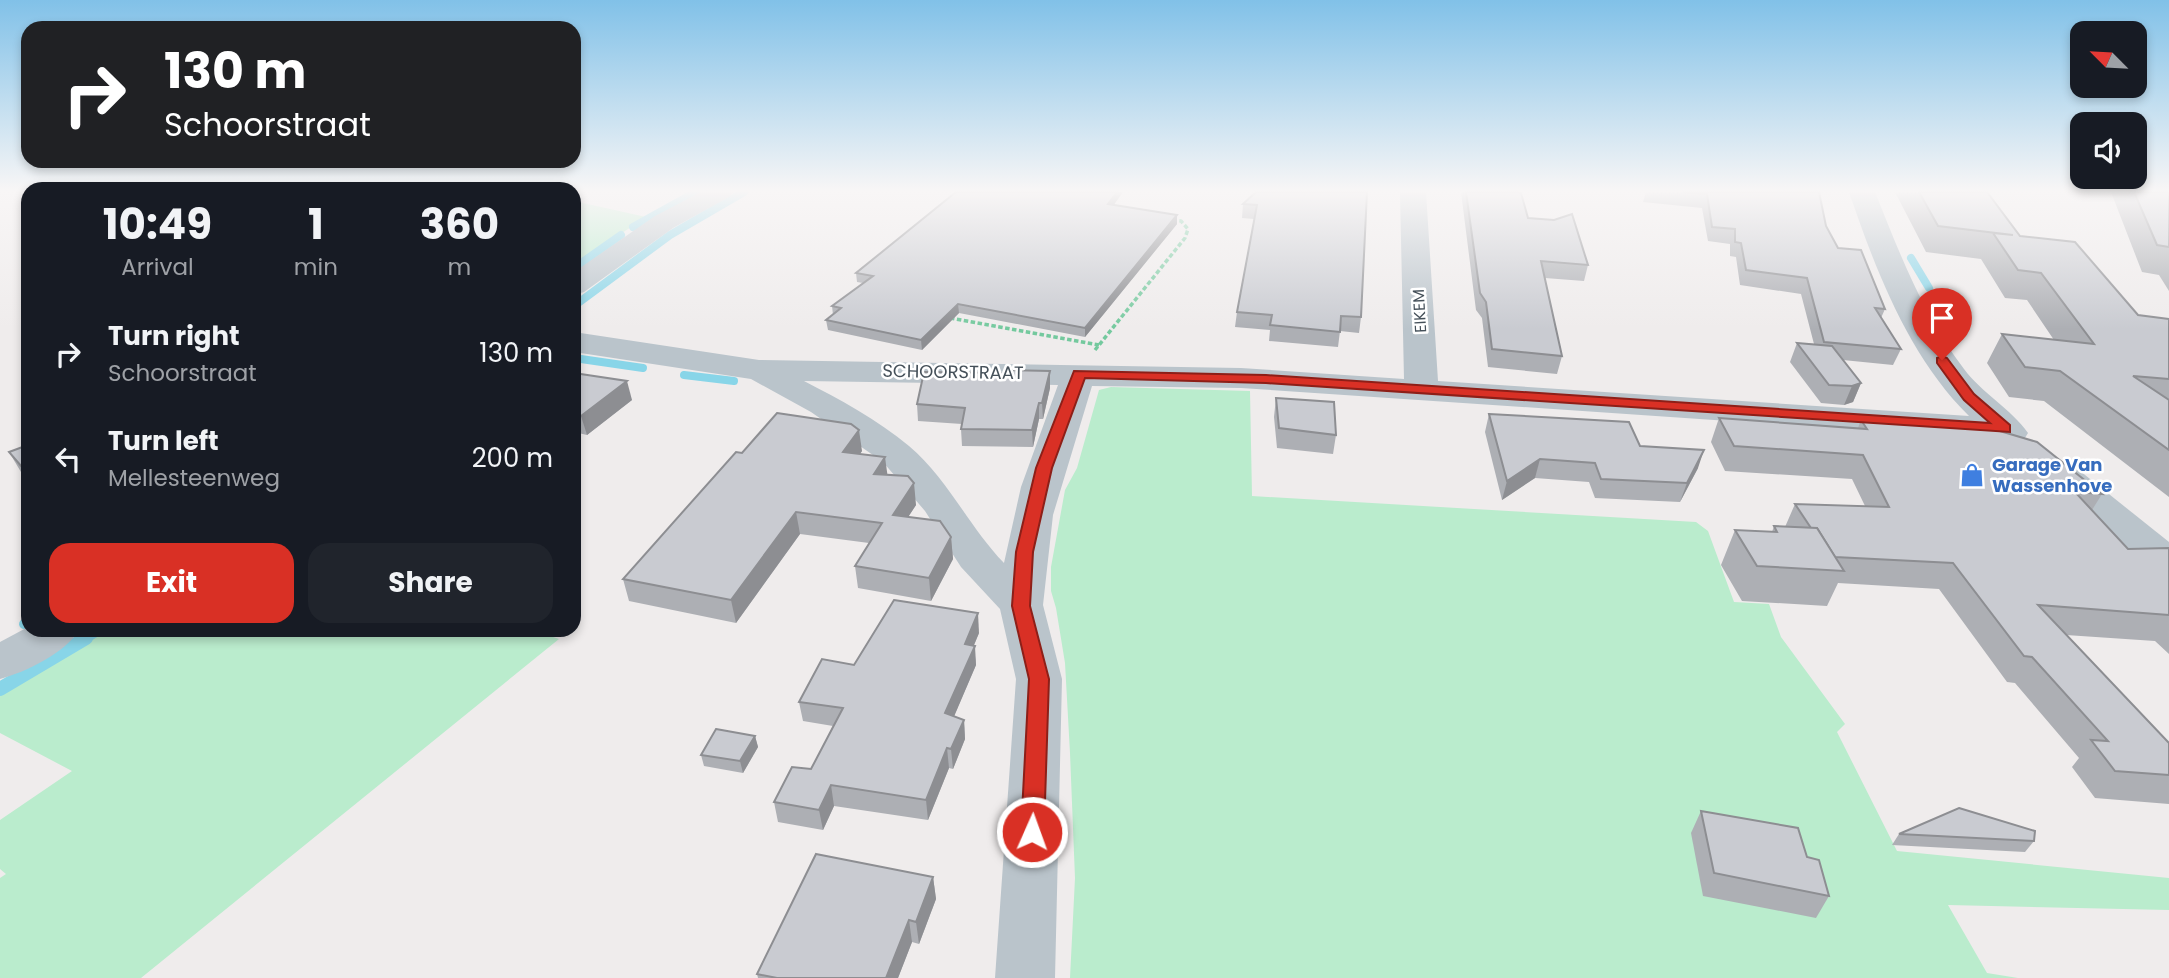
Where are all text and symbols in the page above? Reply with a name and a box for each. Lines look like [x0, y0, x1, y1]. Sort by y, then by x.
north arrow [2070, 21, 2147, 98]
map controls [2070, 21, 2147, 189]
text: 130 m [164, 37, 306, 105]
icon: right [49, 49, 140, 140]
text: Schoorstraat [164, 102, 371, 147]
button: sound [2070, 112, 2147, 189]
text: 10:49 [103, 195, 212, 254]
text: 1 [308, 195, 324, 254]
text: 360 [420, 195, 499, 254]
text: Arrival [121, 251, 194, 283]
text: min [294, 251, 338, 283]
text: m [448, 251, 471, 283]
pin [1912, 288, 1972, 360]
street label: EIKEM [1407, 289, 1432, 333]
icon: arrive [1923, 299, 1961, 337]
text: Turn right [108, 318, 240, 354]
icon: right [49, 335, 87, 373]
text: 130 m [479, 335, 553, 371]
text: Schoorstraat [108, 357, 257, 389]
street label: SCHOORSTRAAT [882, 358, 1024, 385]
text: Turn left [108, 423, 219, 459]
icon: left [49, 440, 87, 478]
text: 200 m [472, 440, 553, 476]
place label: Garage Van Wassenhove [1992, 452, 2112, 498]
shop icon: Garage Van Wassenhove [1958, 461, 1986, 489]
text: Mellesteenweg [108, 462, 280, 494]
button: Exit [49, 543, 294, 623]
button: Share [308, 543, 553, 623]
position arrow [995, 795, 1069, 869]

